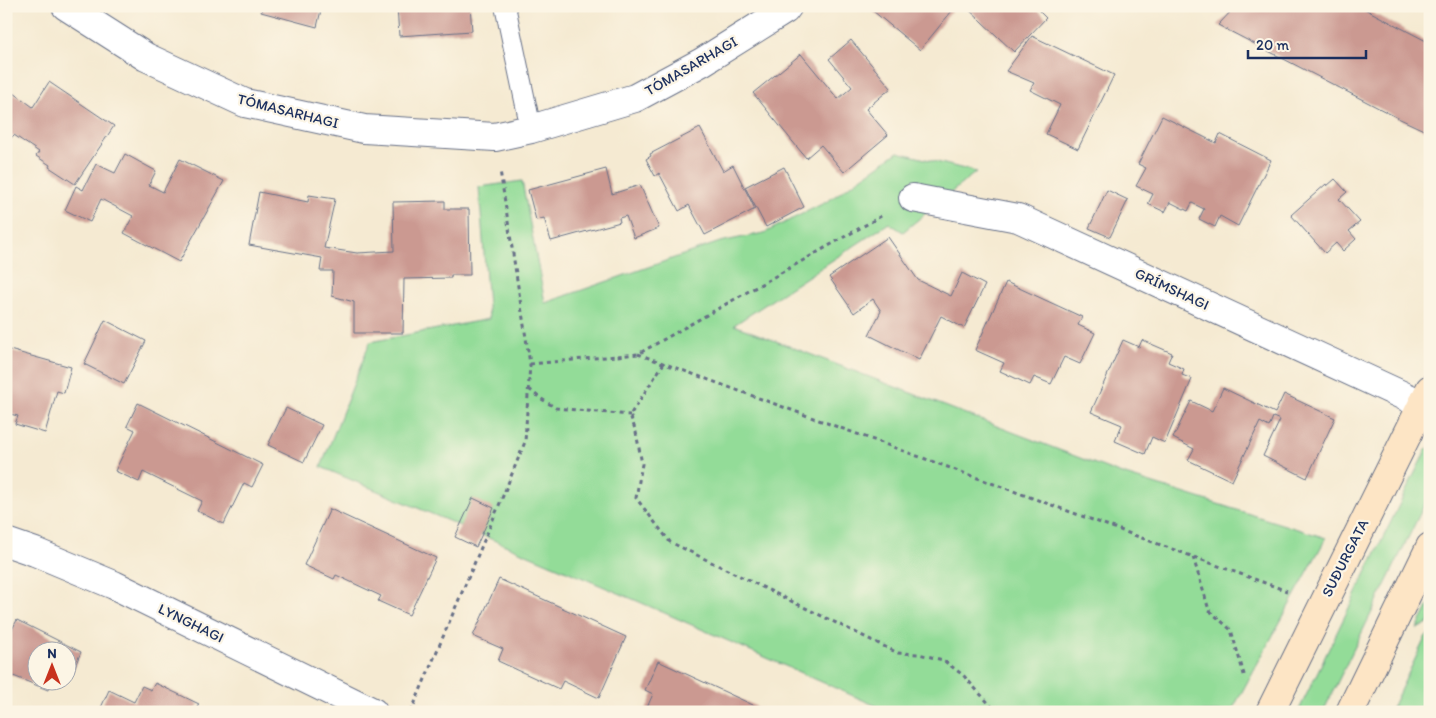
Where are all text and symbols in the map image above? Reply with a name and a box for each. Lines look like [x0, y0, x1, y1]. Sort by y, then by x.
scale bar [1248, 28, 1366, 60]
street label: TÓMASARHAGI [642, 32, 740, 100]
text: 20 m [1256, 36, 1290, 54]
street label: TÓMASARHAGI [235, 90, 341, 132]
street label: GRÍMSHAGI [1132, 264, 1212, 314]
street label: SUÐURGATA [1318, 516, 1372, 600]
street label: LYNGHAGI [155, 599, 227, 647]
north arrow [28, 640, 78, 690]
text: N [47, 645, 57, 662]

